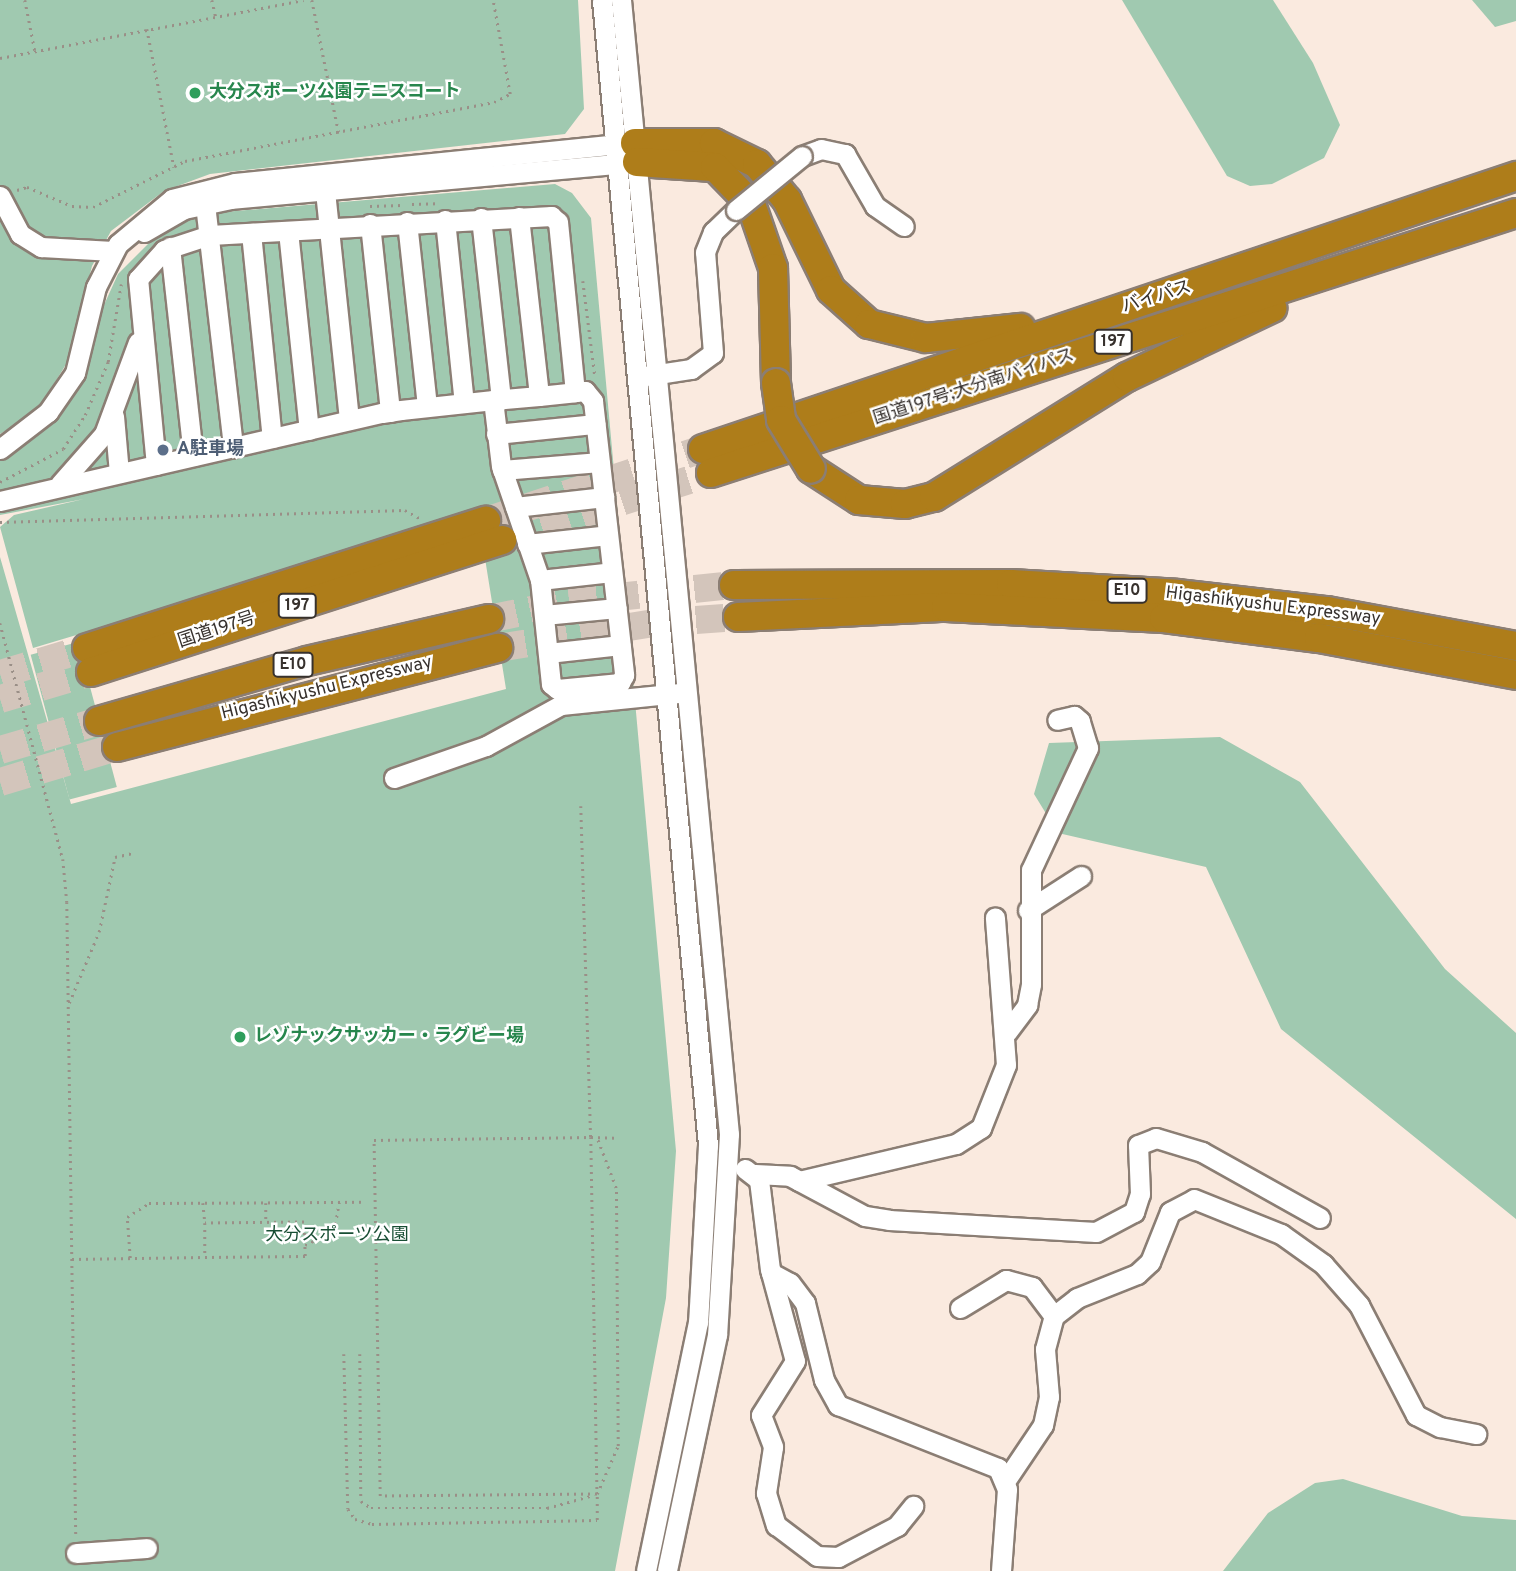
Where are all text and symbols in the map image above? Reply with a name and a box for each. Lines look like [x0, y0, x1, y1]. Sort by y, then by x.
place label: 大分スポーツ公園テニスコート [209, 82, 461, 104]
marker: 大分スポーツ公園テニスコート [187, 85, 203, 101]
street label: バイパス [1119, 277, 1195, 319]
road number: 197 [1092, 330, 1134, 354]
street label: 国道197号;大分南バイパス [871, 345, 1077, 431]
place label: A駐車場 [177, 439, 244, 461]
marker: A駐車場 [155, 442, 171, 458]
road number: E10 [1106, 578, 1148, 604]
street label: Higashikyushu Expressway [1164, 583, 1382, 631]
road number: 197 [276, 594, 318, 618]
street label: 国道197号 [175, 608, 259, 654]
street label: Higashikyushu Expressway [219, 652, 435, 726]
road number: E10 [272, 652, 314, 678]
place label: レゾナックサッカー・ラグビー場 [254, 1026, 524, 1048]
marker: レゾナックサッカー・ラグビー場 [232, 1029, 248, 1045]
park label: 大分スポーツ公園 [265, 1225, 409, 1247]

